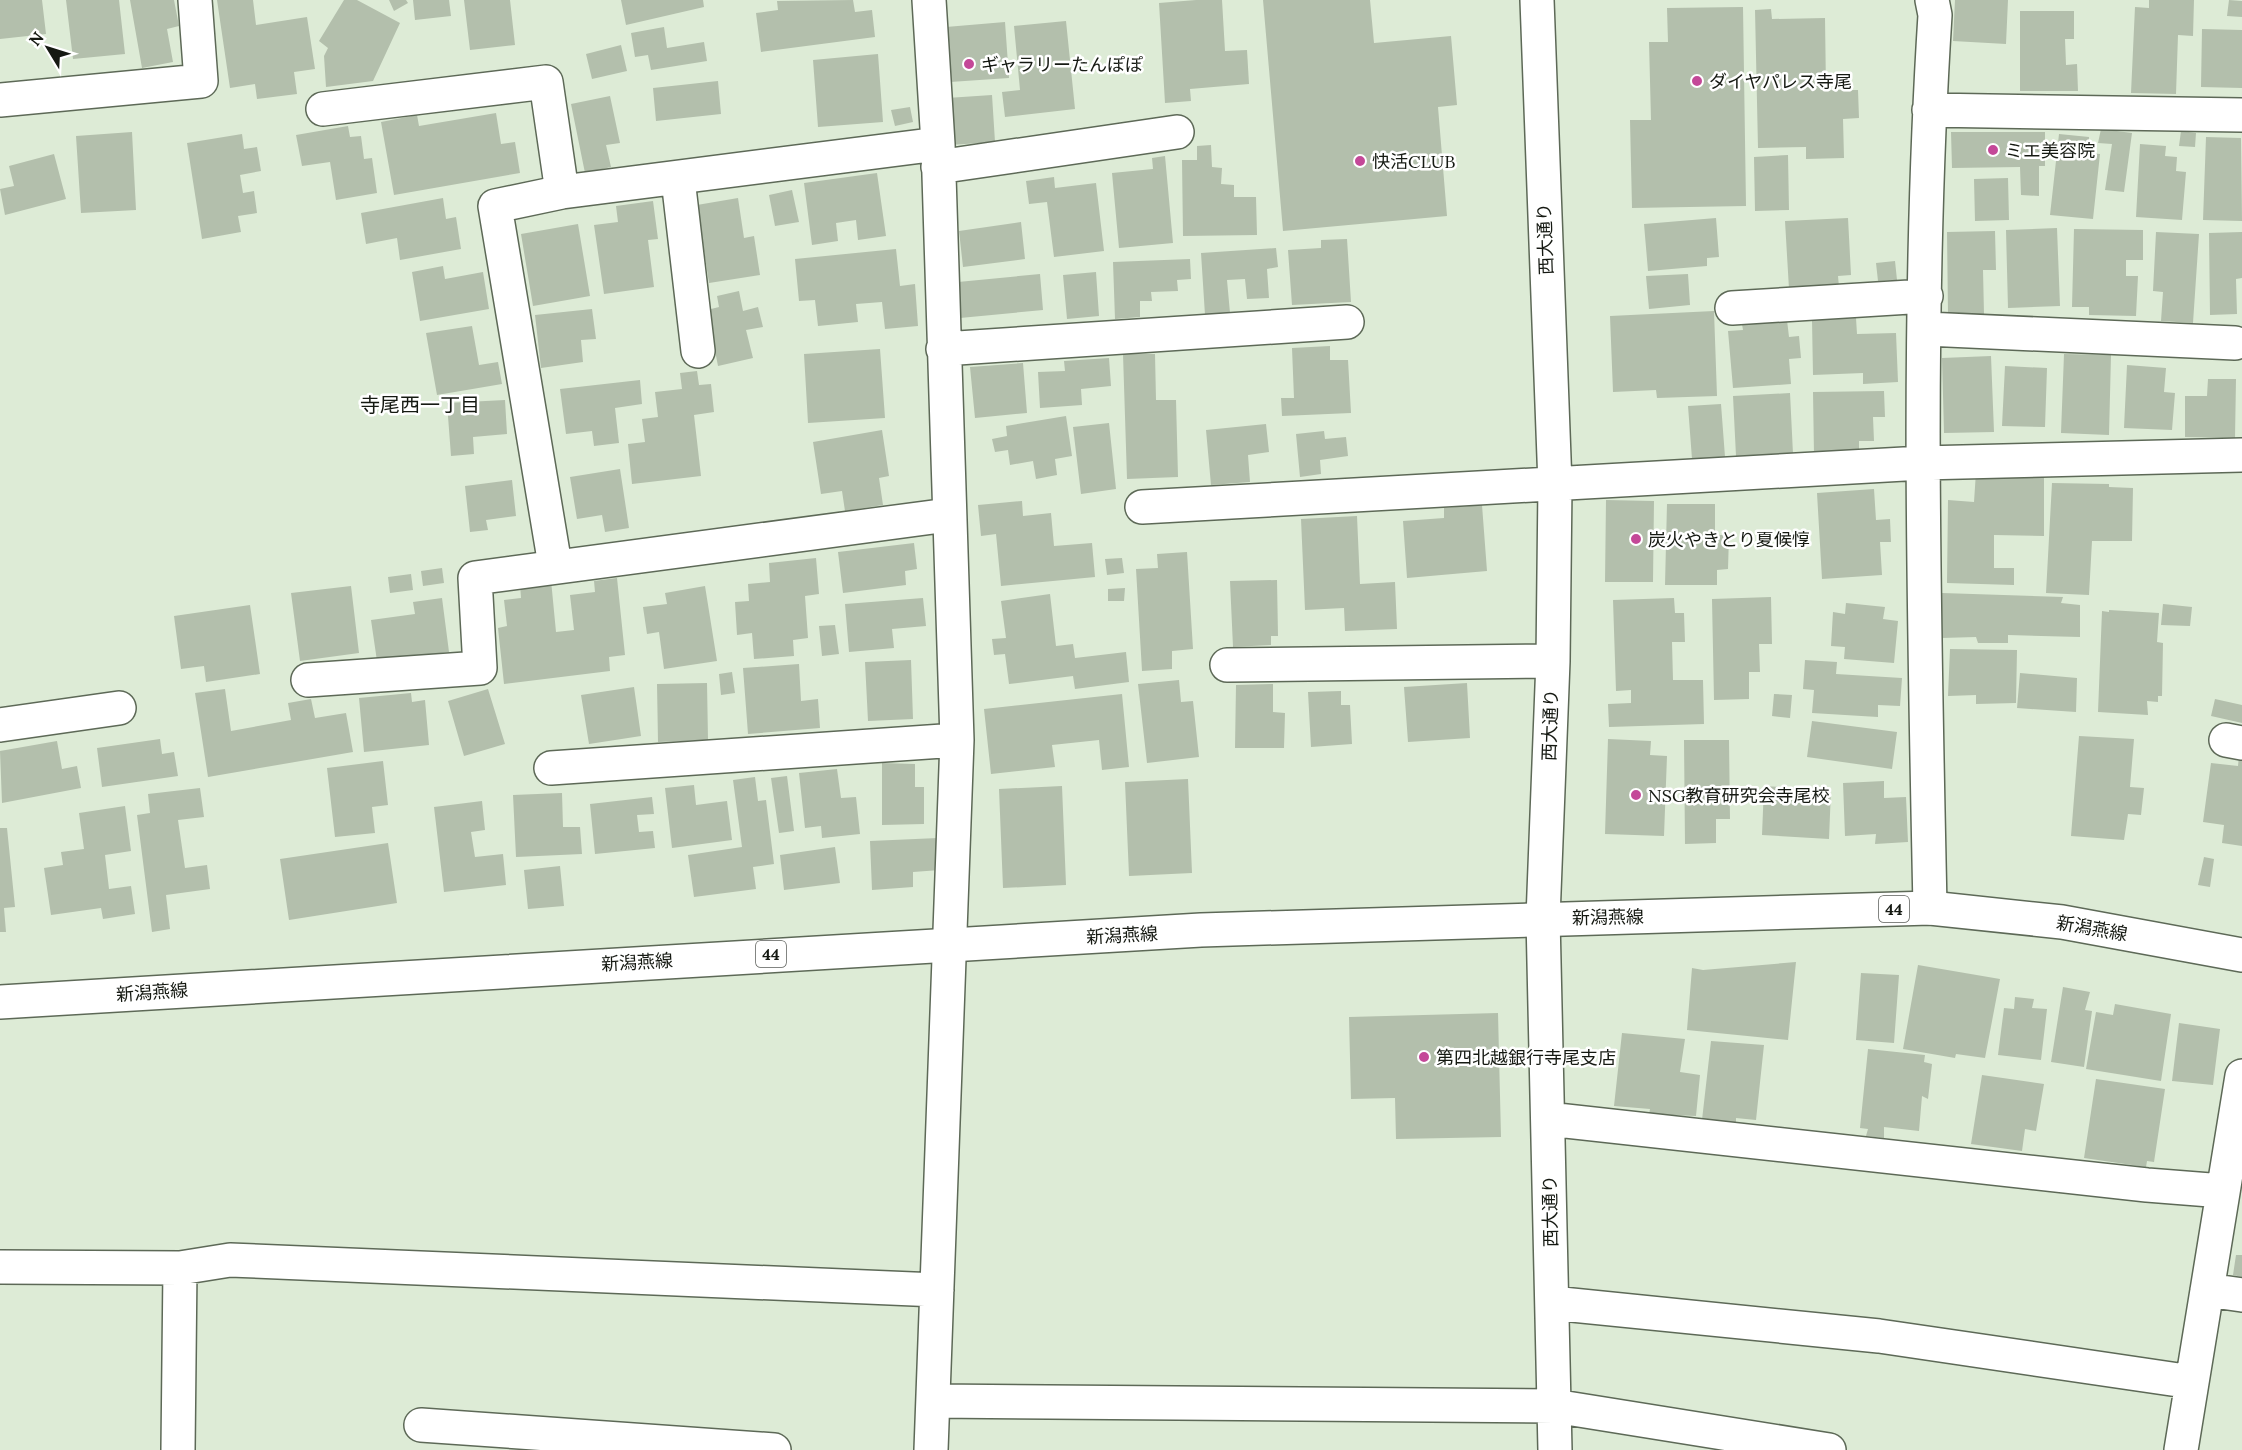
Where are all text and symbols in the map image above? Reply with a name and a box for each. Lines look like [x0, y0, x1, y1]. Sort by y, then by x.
north arrow [18, 18, 78, 78]
text: N [24, 28, 48, 50]
place label: ギャラリーたんぽぽ [981, 53, 1143, 76]
marker: ギャラリーたんぽぽ [962, 57, 976, 71]
place label: ダイヤパレス寺尾 [1709, 70, 1852, 93]
marker: ダイヤパレス寺尾 [1690, 74, 1704, 88]
place label: ミエ美容院 [2005, 139, 2095, 162]
marker: ミエ美容院 [1986, 143, 2000, 157]
place label: 快活CLUB [1372, 150, 1456, 173]
marker: 快活CLUB [1353, 154, 1367, 168]
street label: 西大通り [1532, 203, 1558, 275]
district label: 寺尾西一丁目 [360, 392, 480, 417]
place label: 炭火やきとり夏候惇 [1648, 528, 1810, 551]
marker: 炭火やきとり夏候惇 [1629, 532, 1643, 546]
street label: 西大通り [1537, 689, 1563, 761]
place label: NSG教育研究会寺尾校 [1648, 784, 1830, 807]
marker: NSG教育研究会寺尾校 [1629, 788, 1643, 802]
road number: 44 [1879, 896, 1909, 922]
street label: 新潟燕線 [1572, 905, 1644, 929]
street label: 新潟燕線 [2055, 910, 2129, 946]
street label: 新潟燕線 [1085, 922, 1159, 948]
road number: 44 [756, 941, 786, 967]
street label: 新潟燕線 [600, 949, 674, 975]
street label: 新潟燕線 [115, 978, 189, 1006]
place label: 第四北越銀行寺尾支店 [1436, 1046, 1616, 1069]
marker: 第四北越銀行寺尾支店 [1417, 1050, 1431, 1064]
street label: 西大通り [1538, 1175, 1562, 1247]

